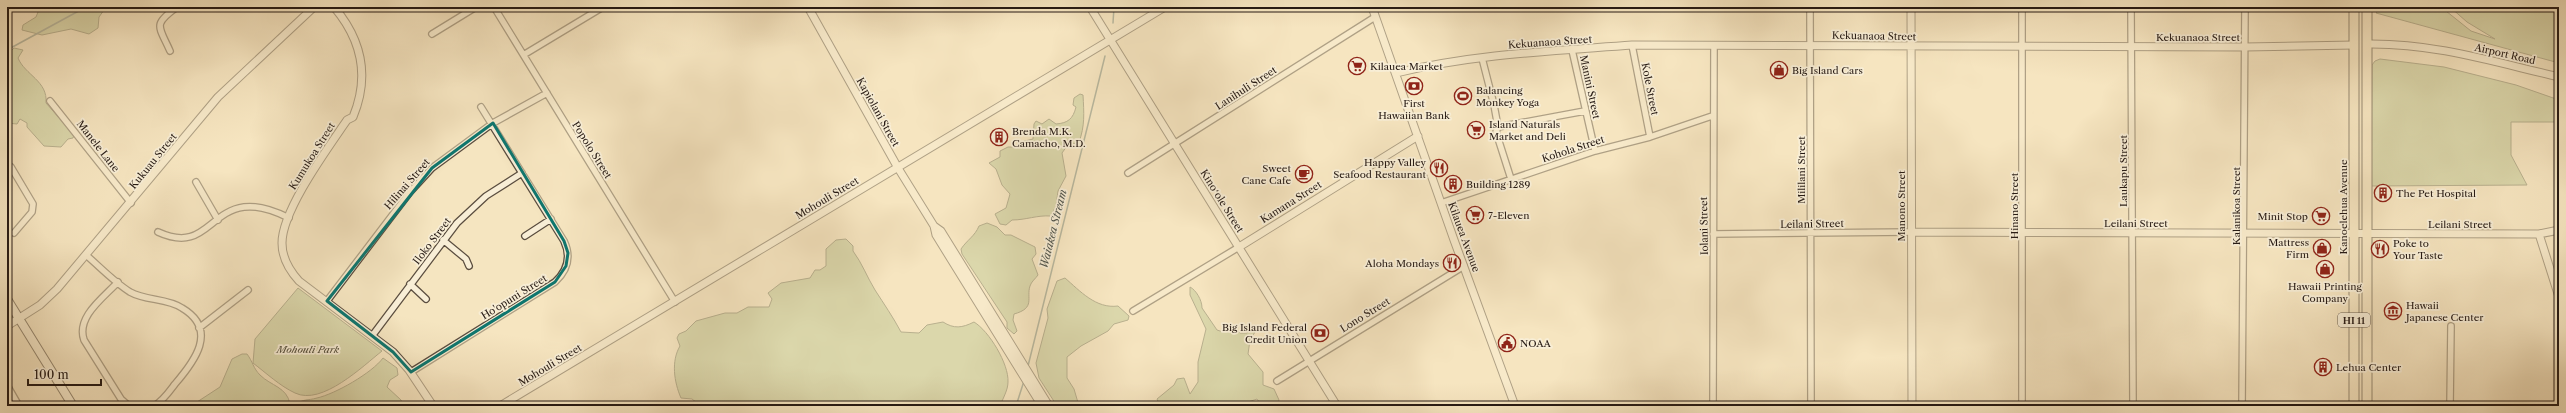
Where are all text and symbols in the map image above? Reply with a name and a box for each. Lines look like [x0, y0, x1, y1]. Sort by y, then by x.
street label: Kekuanaoa Street [1832, 29, 1917, 43]
street label: Kekuanaoa Street [2156, 31, 2241, 44]
street label: Kekuanaoa Street [1508, 33, 1593, 51]
street label: Airport Road [2472, 40, 2537, 67]
street label: Manini Street [1577, 54, 1603, 121]
supermarket icon: Kilauea Market [1347, 56, 1367, 76]
place label: Kilauea Market [1370, 60, 1443, 73]
shop icon: Big Island Cars [1769, 60, 1789, 80]
street label: Kole Street [1639, 62, 1662, 117]
street label: Lanihuli Street [1213, 63, 1280, 113]
place label: Big Island Cars [1792, 64, 1863, 77]
street label: Kapiolani Street [854, 75, 903, 149]
bank icon: First Hawaiian Bank [1404, 76, 1424, 96]
place label: Balancing Monkey Yoga [1476, 84, 1540, 109]
sports icon: Balancing Monkey Yoga [1453, 86, 1473, 106]
place label: First Hawaiian Bank [1378, 97, 1451, 122]
street label: Manele Lane [74, 118, 122, 175]
place label: Island Naturals Market and Deli [1489, 118, 1566, 143]
street label: Kumukoa Street [286, 119, 338, 192]
street label: Popolo Street [569, 119, 615, 181]
supermarket icon: Island Naturals Market and Deli [1466, 120, 1486, 140]
place label: Brenda M.K. Camacho, M.D. [1012, 125, 1086, 150]
building icon: Brenda M.K. Camacho, M.D. [989, 127, 1009, 147]
street label: Kukuau Street [126, 130, 180, 192]
street label: Kohola Street [1540, 133, 1606, 165]
street label: Laukapu Street [2117, 134, 2130, 207]
street label: Mililani Street [1795, 136, 1808, 204]
street label: Hilinai Street [381, 156, 433, 212]
place label: Happy Valley Seafood Restaurant [1333, 156, 1426, 181]
restaurant icon: Happy Valley Seafood Restaurant [1429, 158, 1449, 178]
street label: Kanoelehua Avenue [2337, 159, 2350, 255]
place label: Sweet Cane Cafe [1241, 162, 1291, 187]
cafe icon: Sweet Cane Cafe [1294, 164, 1314, 184]
street label: Kalanikoa Street [2230, 166, 2243, 245]
street label: Kinoʻole Street [1197, 167, 1247, 235]
street label: Manono Street [1895, 170, 1908, 242]
street label: Hinano Street [2008, 172, 2021, 239]
street label: Mohouli Street [793, 174, 861, 222]
building icon: Building 1289 [1443, 174, 1463, 194]
street label: Kamana Street [1258, 178, 1325, 226]
place label: Building 1289 [1466, 178, 1530, 191]
building icon: The Pet Hospital [2373, 183, 2393, 203]
place label: The Pet Hospital [2396, 187, 2476, 200]
water label: Waiakea Stream [1036, 188, 1070, 270]
street label: Iolani Street [1697, 196, 1711, 255]
street label: Kilauea Avenue [1445, 200, 1483, 274]
supermarket icon: 7-Eleven [1465, 205, 1485, 225]
supermarket icon: Minit Stop [2311, 206, 2331, 226]
place label: 7-Eleven [1488, 209, 1530, 222]
place label: Minit Stop [2258, 210, 2308, 223]
street label: Iloko Street [410, 215, 454, 267]
street label: Leilani Street [1780, 217, 1844, 231]
street label: Leilani Street [2104, 217, 2168, 230]
street label: Leilani Street [2428, 218, 2492, 231]
place label: Mattress Firm [2268, 236, 2310, 261]
place label: Poke to Your Taste [2392, 237, 2443, 262]
shop icon: Mattress Firm [2312, 238, 2332, 258]
restaurant icon: Poke to Your Taste [2370, 239, 2390, 259]
restaurant icon: Aloha Mondays [1442, 253, 1462, 273]
place label: Aloha Mondays [1364, 257, 1439, 270]
shop icon: Hawaii Printing Company [2315, 259, 2335, 279]
street label: Ho'opuni Street [479, 271, 550, 322]
place label: Hawaii Printing Company [2288, 280, 2363, 305]
street label: Lono Street [1338, 294, 1393, 335]
place label: Hawaii Japanese Center [2404, 299, 2484, 324]
museum icon: Hawaii Japanese Center [2383, 301, 2403, 321]
road number: HI 11 [2338, 313, 2370, 327]
place label: Big Island Federal Credit Union [1222, 321, 1308, 346]
bank icon: Big Island Federal Credit Union [1310, 323, 1330, 343]
public building icon: NOAA [1497, 333, 1517, 353]
place label: NOAA [1520, 337, 1552, 350]
street label: Mohouli Street [516, 341, 584, 389]
park label: Mohouli Park [276, 343, 340, 356]
building icon: Lehua Center [2313, 357, 2333, 377]
scale bar [28, 361, 101, 387]
place label: Lehua Center [2336, 361, 2402, 374]
text: 100 m [34, 367, 69, 382]

